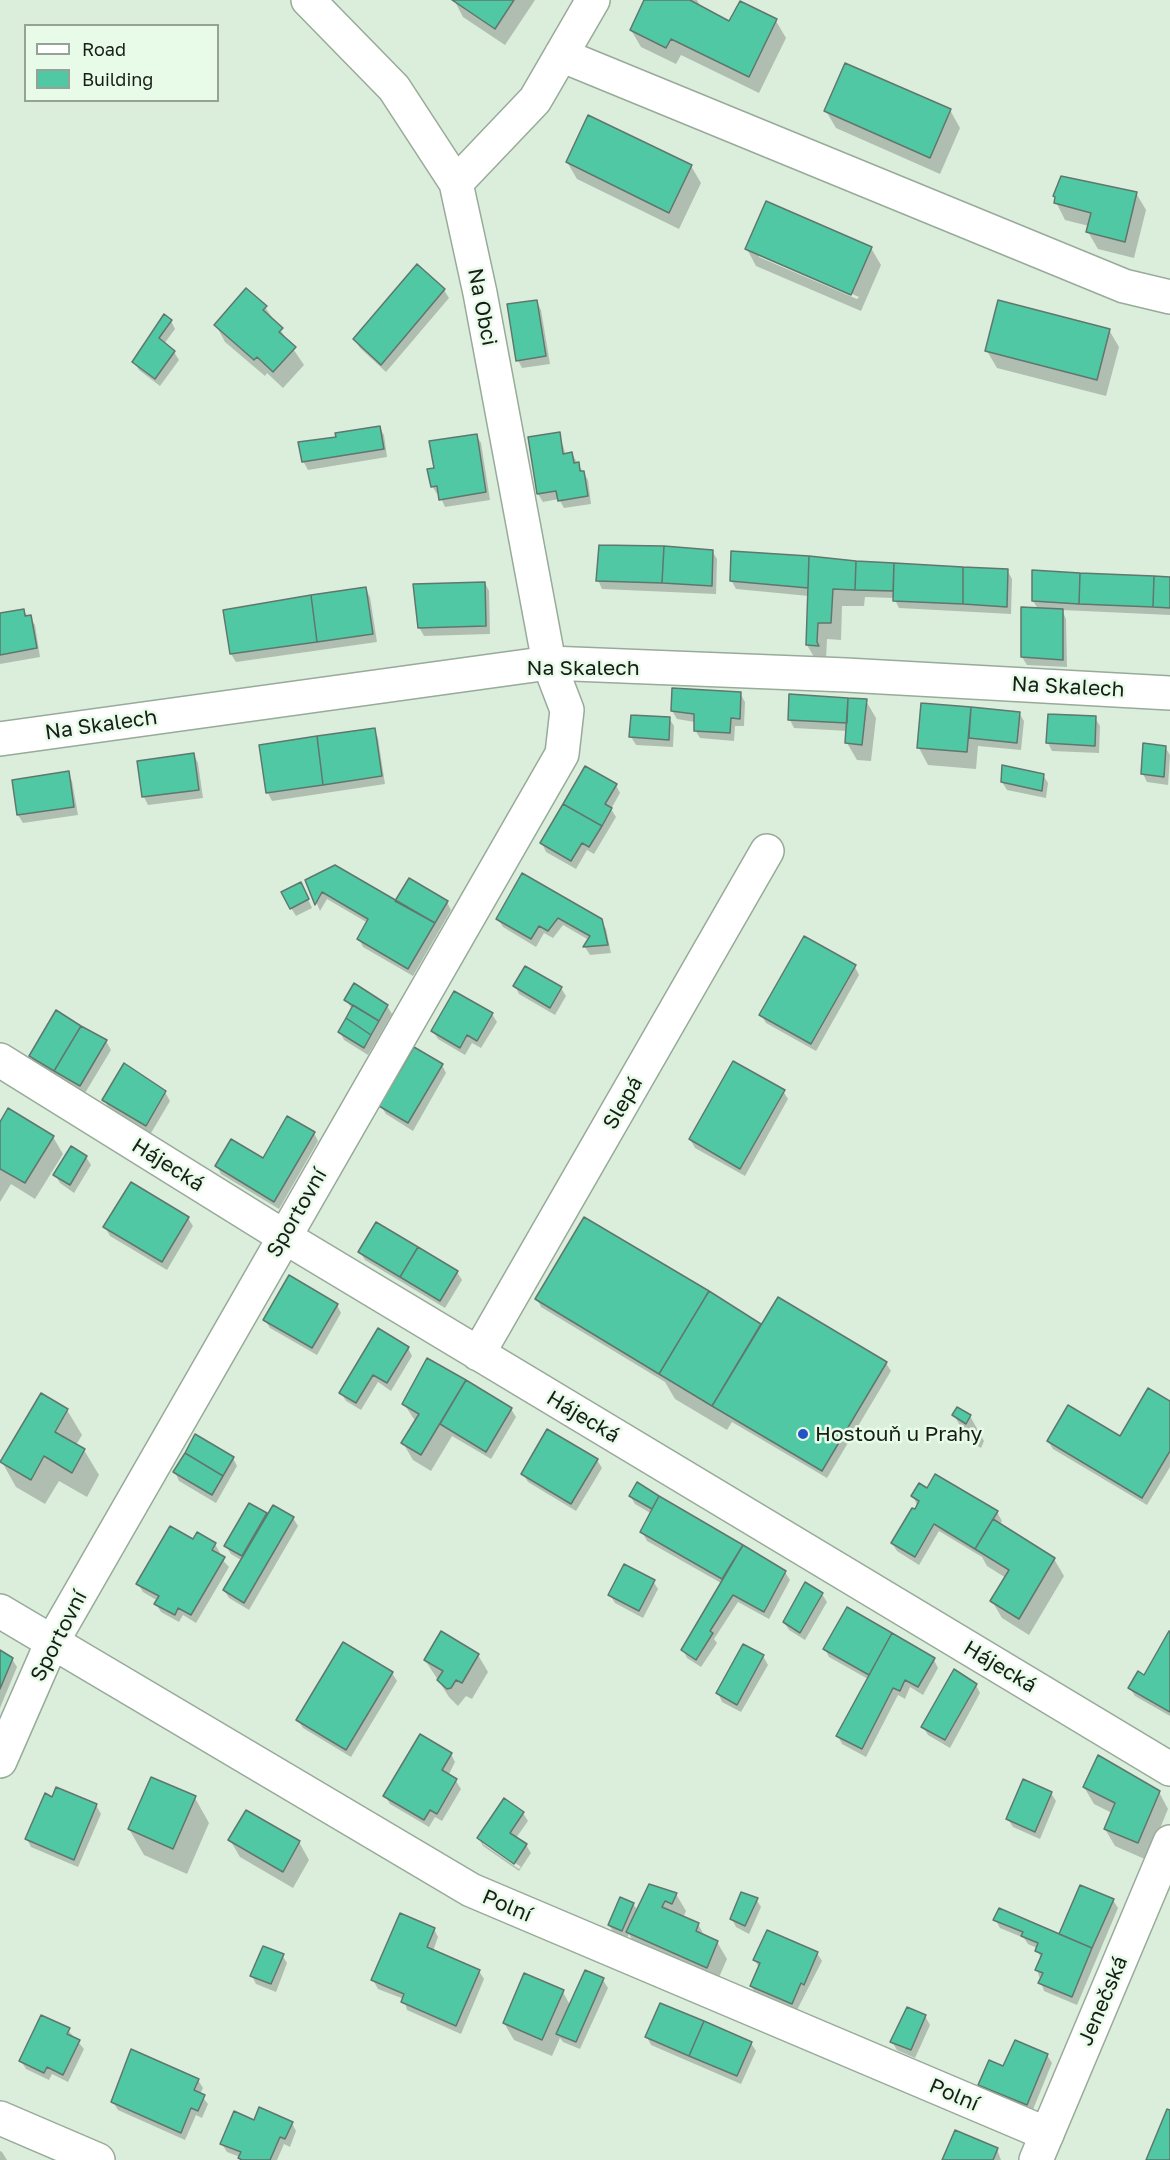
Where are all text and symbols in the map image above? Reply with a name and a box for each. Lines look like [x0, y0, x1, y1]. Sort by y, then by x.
legend [24, 24, 219, 102]
text: Road [82, 38, 126, 60]
text: Building [82, 68, 153, 90]
street label: Na Obci [462, 266, 502, 348]
street label: Na Skalech [526, 655, 640, 681]
street label: Na Skalech [1011, 671, 1125, 703]
street label: Na Skalech [43, 705, 159, 745]
street label: Slepá [598, 1072, 648, 1134]
street label: Hájecká [127, 1133, 209, 1197]
street label: Sportovní [261, 1164, 333, 1262]
street label: Hájecká [542, 1385, 624, 1449]
place label: Hostouň u Prahy [815, 1421, 982, 1447]
marker: Hostouň u Prahy [796, 1427, 810, 1441]
street label: Sportovní [25, 1586, 93, 1686]
street label: Hájecká [959, 1635, 1041, 1699]
street label: Polní [478, 1884, 536, 1928]
street label: Jenečská [1073, 1952, 1133, 2050]
street label: Polní [925, 2073, 983, 2117]

